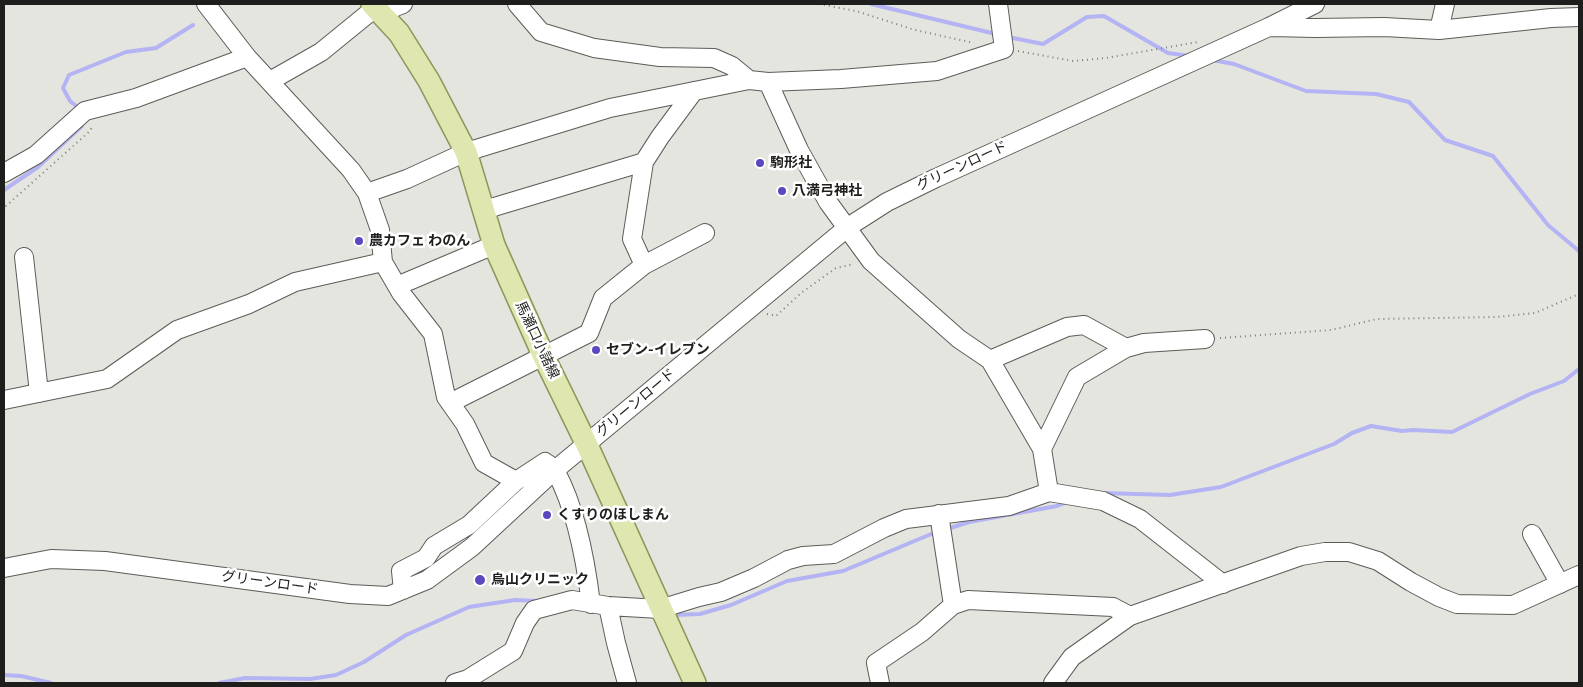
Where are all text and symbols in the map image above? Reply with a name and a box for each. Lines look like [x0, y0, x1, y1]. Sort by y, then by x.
street label: グリーンロード [914, 138, 1010, 194]
place label: 駒形社 [770, 155, 812, 171]
marker: 駒形社 [754, 157, 766, 169]
place label: 八満弓神社 [792, 183, 862, 199]
marker: 八満弓神社 [776, 185, 788, 197]
place label: 農カフェ わのん [369, 233, 470, 249]
marker: 農カフェ わのん [353, 235, 365, 247]
street label: 馬瀬口小諸線 [512, 298, 562, 382]
place label: セブン-イレブン [606, 342, 710, 358]
marker: セブン-イレブン [590, 344, 602, 356]
street label: グリーンロード [593, 365, 679, 441]
place label: くすりのほしまん [557, 507, 669, 523]
marker: くすりのほしまん [541, 509, 553, 521]
street label: グリーンロード [220, 568, 320, 598]
place label: 烏山クリニック [491, 572, 589, 588]
marker: 烏山クリニック [473, 573, 487, 587]

